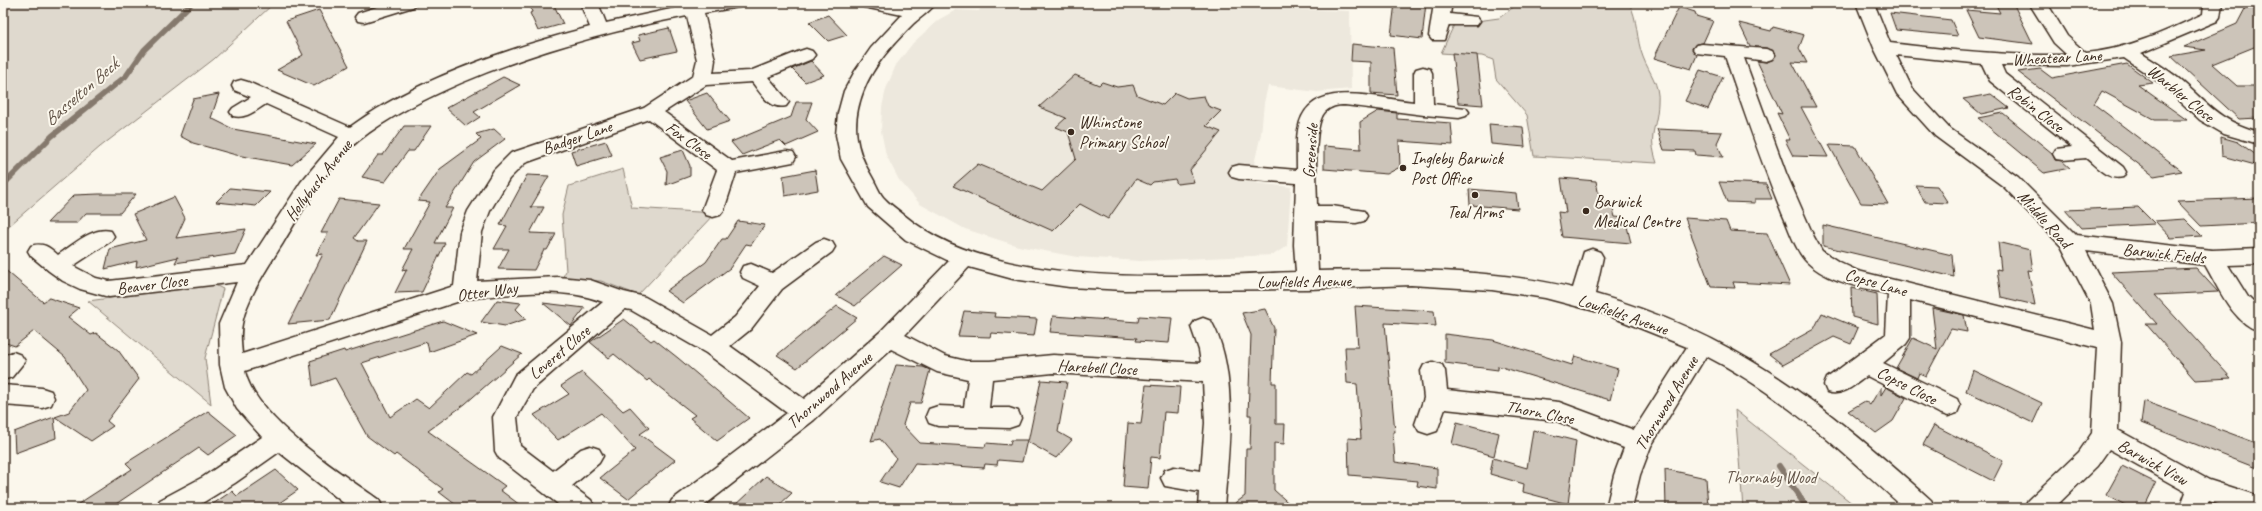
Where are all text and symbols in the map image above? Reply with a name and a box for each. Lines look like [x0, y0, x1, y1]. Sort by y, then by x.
street label: Wheatear Lane [2012, 45, 2104, 70]
water label: Basselton Beck [39, 51, 125, 130]
street label: Warbler Close [2143, 60, 2220, 128]
street label: Robin Close [2003, 80, 2069, 138]
place label: Whinstone Primary School [1079, 112, 1169, 153]
street label: Badger Lane [540, 115, 616, 159]
street label: Fox Close [662, 117, 717, 165]
street label: Greenside [1298, 122, 1323, 179]
marker: Whinstone Primary School [1066, 127, 1076, 137]
street label: Hollybush Avenue [280, 134, 358, 225]
place label: Ingleby Barwick Post Office [1411, 148, 1505, 189]
marker: Ingleby Barwick Post Office [1398, 163, 1408, 173]
street label: Middle Road [2013, 186, 2078, 254]
marker: Teal Arms [1470, 190, 1480, 200]
place label: Barwick Medical Centre [1594, 191, 1681, 232]
place label: Teal Arms [1447, 202, 1505, 223]
marker: Barwick Medical Centre [1581, 206, 1591, 216]
street label: Barwick Fields [2122, 239, 2208, 268]
street label: Copse Lane [1843, 264, 1911, 302]
street label: Beaver Close [116, 270, 190, 299]
street label: Lowfields Avenue [1257, 270, 1353, 293]
street label: Otter Way [456, 277, 520, 306]
street label: Lowfields Avenue [1575, 289, 1672, 340]
street label: Leveret Close [524, 320, 595, 384]
street label: Thornwood Avenue [782, 347, 878, 433]
street label: Thornwood Avenue [1630, 351, 1704, 454]
street label: Harebell Close [1057, 355, 1139, 380]
street label: Copse Close [1873, 361, 1941, 410]
street label: Thorn Close [1504, 396, 1577, 430]
street label: Barwick View [2114, 435, 2193, 491]
park label: Thornaby Wood [1726, 467, 1819, 488]

